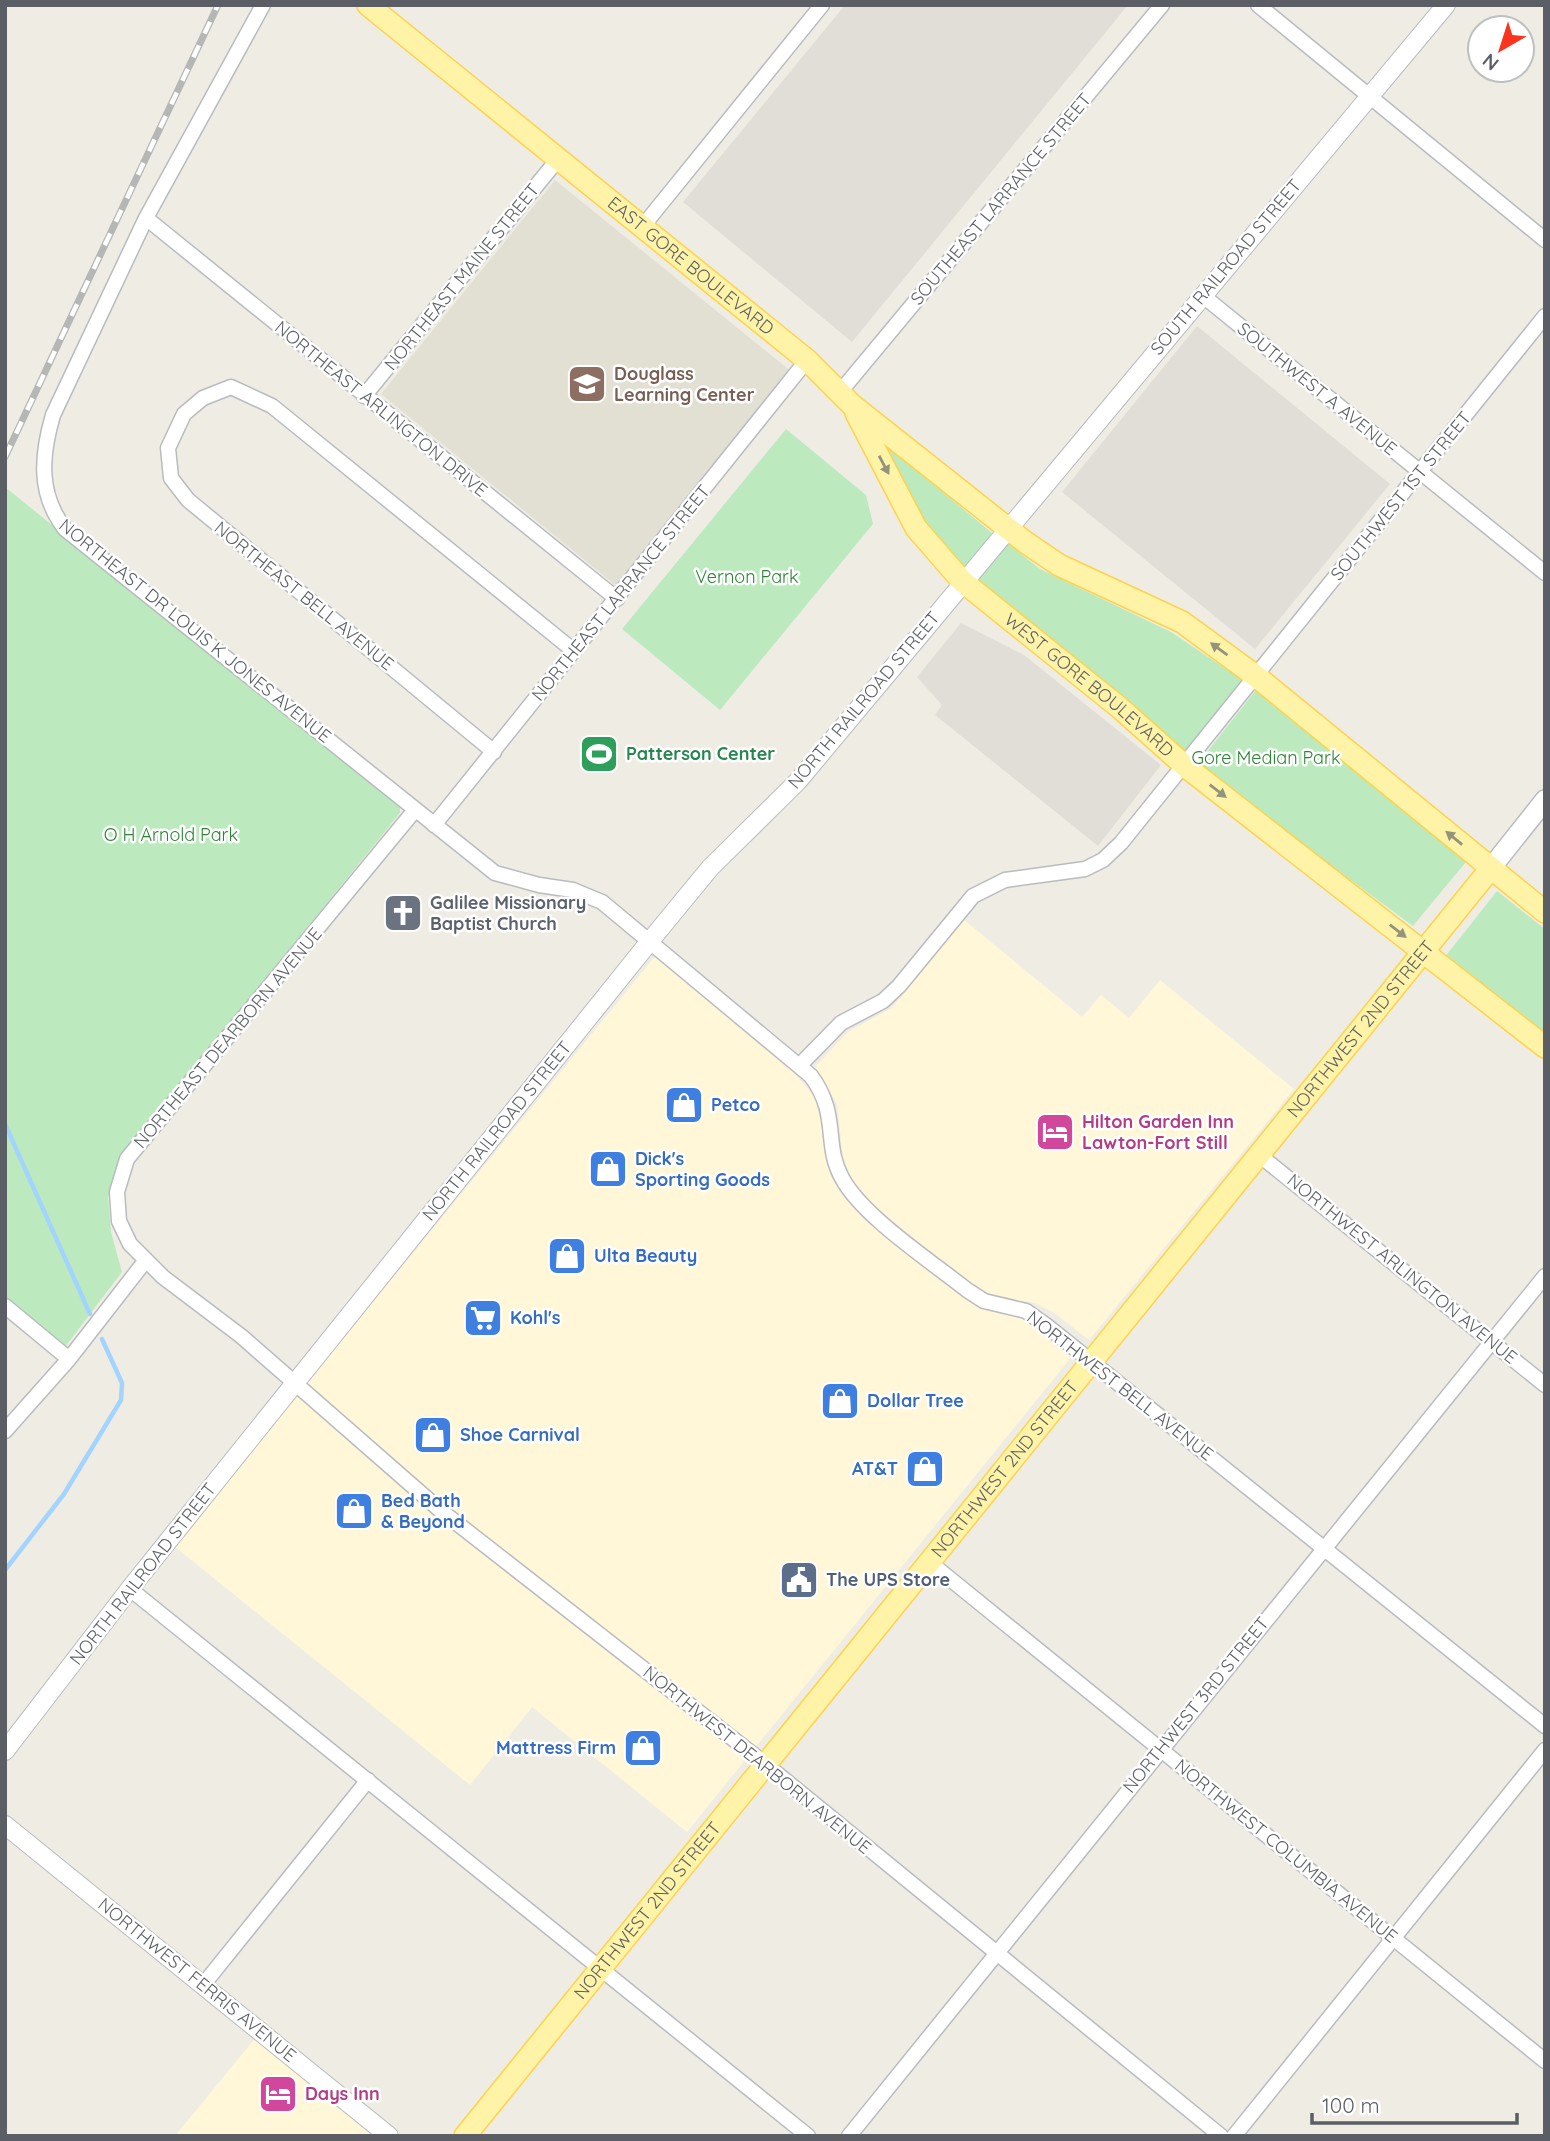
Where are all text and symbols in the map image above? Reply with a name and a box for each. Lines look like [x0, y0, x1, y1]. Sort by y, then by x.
north arrow [1466, 14, 1536, 84]
text: N [1477, 48, 1503, 76]
street label: SOUTHEAST LARRANCE STREET [905, 88, 1096, 309]
street label: SOUTH RAILROAD STREET [1145, 174, 1306, 359]
street label: NORTHEAST MAINE STREET [379, 178, 544, 375]
street label: EAST GORE BOULEVARD [603, 191, 779, 340]
street label: NORTHEAST ARLINGTON DRIVE [270, 316, 492, 502]
street label: SOUTHWEST A AVENUE [1233, 317, 1402, 460]
place label: Douglass Learning Center [614, 362, 755, 406]
school or university icon: Douglass Learning Center [566, 363, 608, 405]
street label: SOUTHWEST 1ST STREET [1325, 406, 1476, 585]
one-way arrow [878, 455, 890, 475]
street label: NORTHEAST LARRANCE STREET [526, 480, 715, 705]
street label: NORTHEAST DR LOUIS K JONES AVENUE [55, 514, 336, 748]
street label: NORTHEAST BELL AVENUE [210, 516, 399, 675]
park label: Vernon Park [695, 565, 799, 588]
street label: NORTH RAILROAD STREET [783, 606, 945, 793]
street label: WEST GORE BOULEVARD [1000, 608, 1179, 762]
one-way arrow [1210, 642, 1228, 656]
sports icon: Patterson Center [578, 733, 620, 775]
place label: Patterson Center [626, 742, 775, 765]
park label: Gore Median Park [1191, 746, 1341, 769]
one-way arrow [1209, 784, 1227, 799]
park label: O H Arnold Park [104, 823, 238, 846]
one-way arrow [1445, 830, 1463, 845]
place label: Galilee Missionary Baptist Church [430, 891, 586, 935]
church icon: Galilee Missionary Baptist Church [382, 892, 424, 934]
street label: NORTHEAST DEARBORN AVENUE [128, 923, 327, 1153]
one-way arrow [1389, 923, 1407, 937]
street label: NORTHWEST 2ND STREET [1282, 935, 1439, 1122]
street label: NORTH RAILROAD STREET [417, 1036, 576, 1225]
shop icon: Petco [663, 1084, 705, 1126]
place label: Petco [711, 1093, 760, 1116]
place label: Hilton Garden Inn Lawton-Fort Still [1082, 1110, 1234, 1154]
hotel icon: Hilton Garden Inn Lawton-Fort Still [1034, 1111, 1076, 1153]
place label: Dick's Sporting Goods [635, 1147, 770, 1191]
shop icon: Dick's Sporting Goods [587, 1148, 629, 1190]
street label: NORTHWEST ARLINGTON AVENUE [1283, 1169, 1522, 1369]
shop icon: Ulta Beauty [546, 1235, 588, 1277]
place label: Ulta Beauty [594, 1244, 697, 1267]
supermarket icon: Kohl's [462, 1297, 504, 1339]
place label: Kohl's [510, 1306, 561, 1329]
street label: NORTHWEST BELL AVENUE [1022, 1306, 1218, 1466]
street label: NORTHWEST 2ND STREET [926, 1375, 1083, 1562]
shop icon: Dollar Tree [819, 1380, 861, 1422]
place label: Dollar Tree [867, 1389, 964, 1412]
shop icon: Shoe Carnival [412, 1414, 454, 1456]
place label: Shoe Carnival [460, 1423, 580, 1446]
shop icon: AT&T [904, 1448, 946, 1490]
place label: AT&T [852, 1457, 898, 1480]
street label: NORTH RAILROAD STREET [64, 1478, 221, 1669]
place label: Bed Bath & Beyond [381, 1489, 465, 1533]
shop icon: Bed Bath & Beyond [333, 1490, 375, 1532]
public building icon: The UPS Store [778, 1559, 820, 1601]
place label: The UPS Store [826, 1568, 950, 1591]
street label: NORTHWEST 3RD STREET [1118, 1612, 1274, 1797]
street label: NORTHWEST DEARBORN AVENUE [639, 1660, 876, 1859]
shop icon: Mattress Firm [622, 1727, 664, 1769]
place label: Mattress Firm [496, 1736, 616, 1759]
street label: NORTHWEST COLUMBIA AVENUE [1170, 1754, 1402, 1948]
street label: NORTHWEST 2ND STREET [568, 1817, 726, 2004]
street label: NORTHWEST FERRIS AVENUE [94, 1893, 301, 2067]
hotel icon: Days Inn [257, 2073, 299, 2115]
place label: Days Inn [305, 2082, 380, 2105]
scale bar [1312, 2082, 1517, 2126]
text: 100 m [1322, 2092, 1380, 2118]

